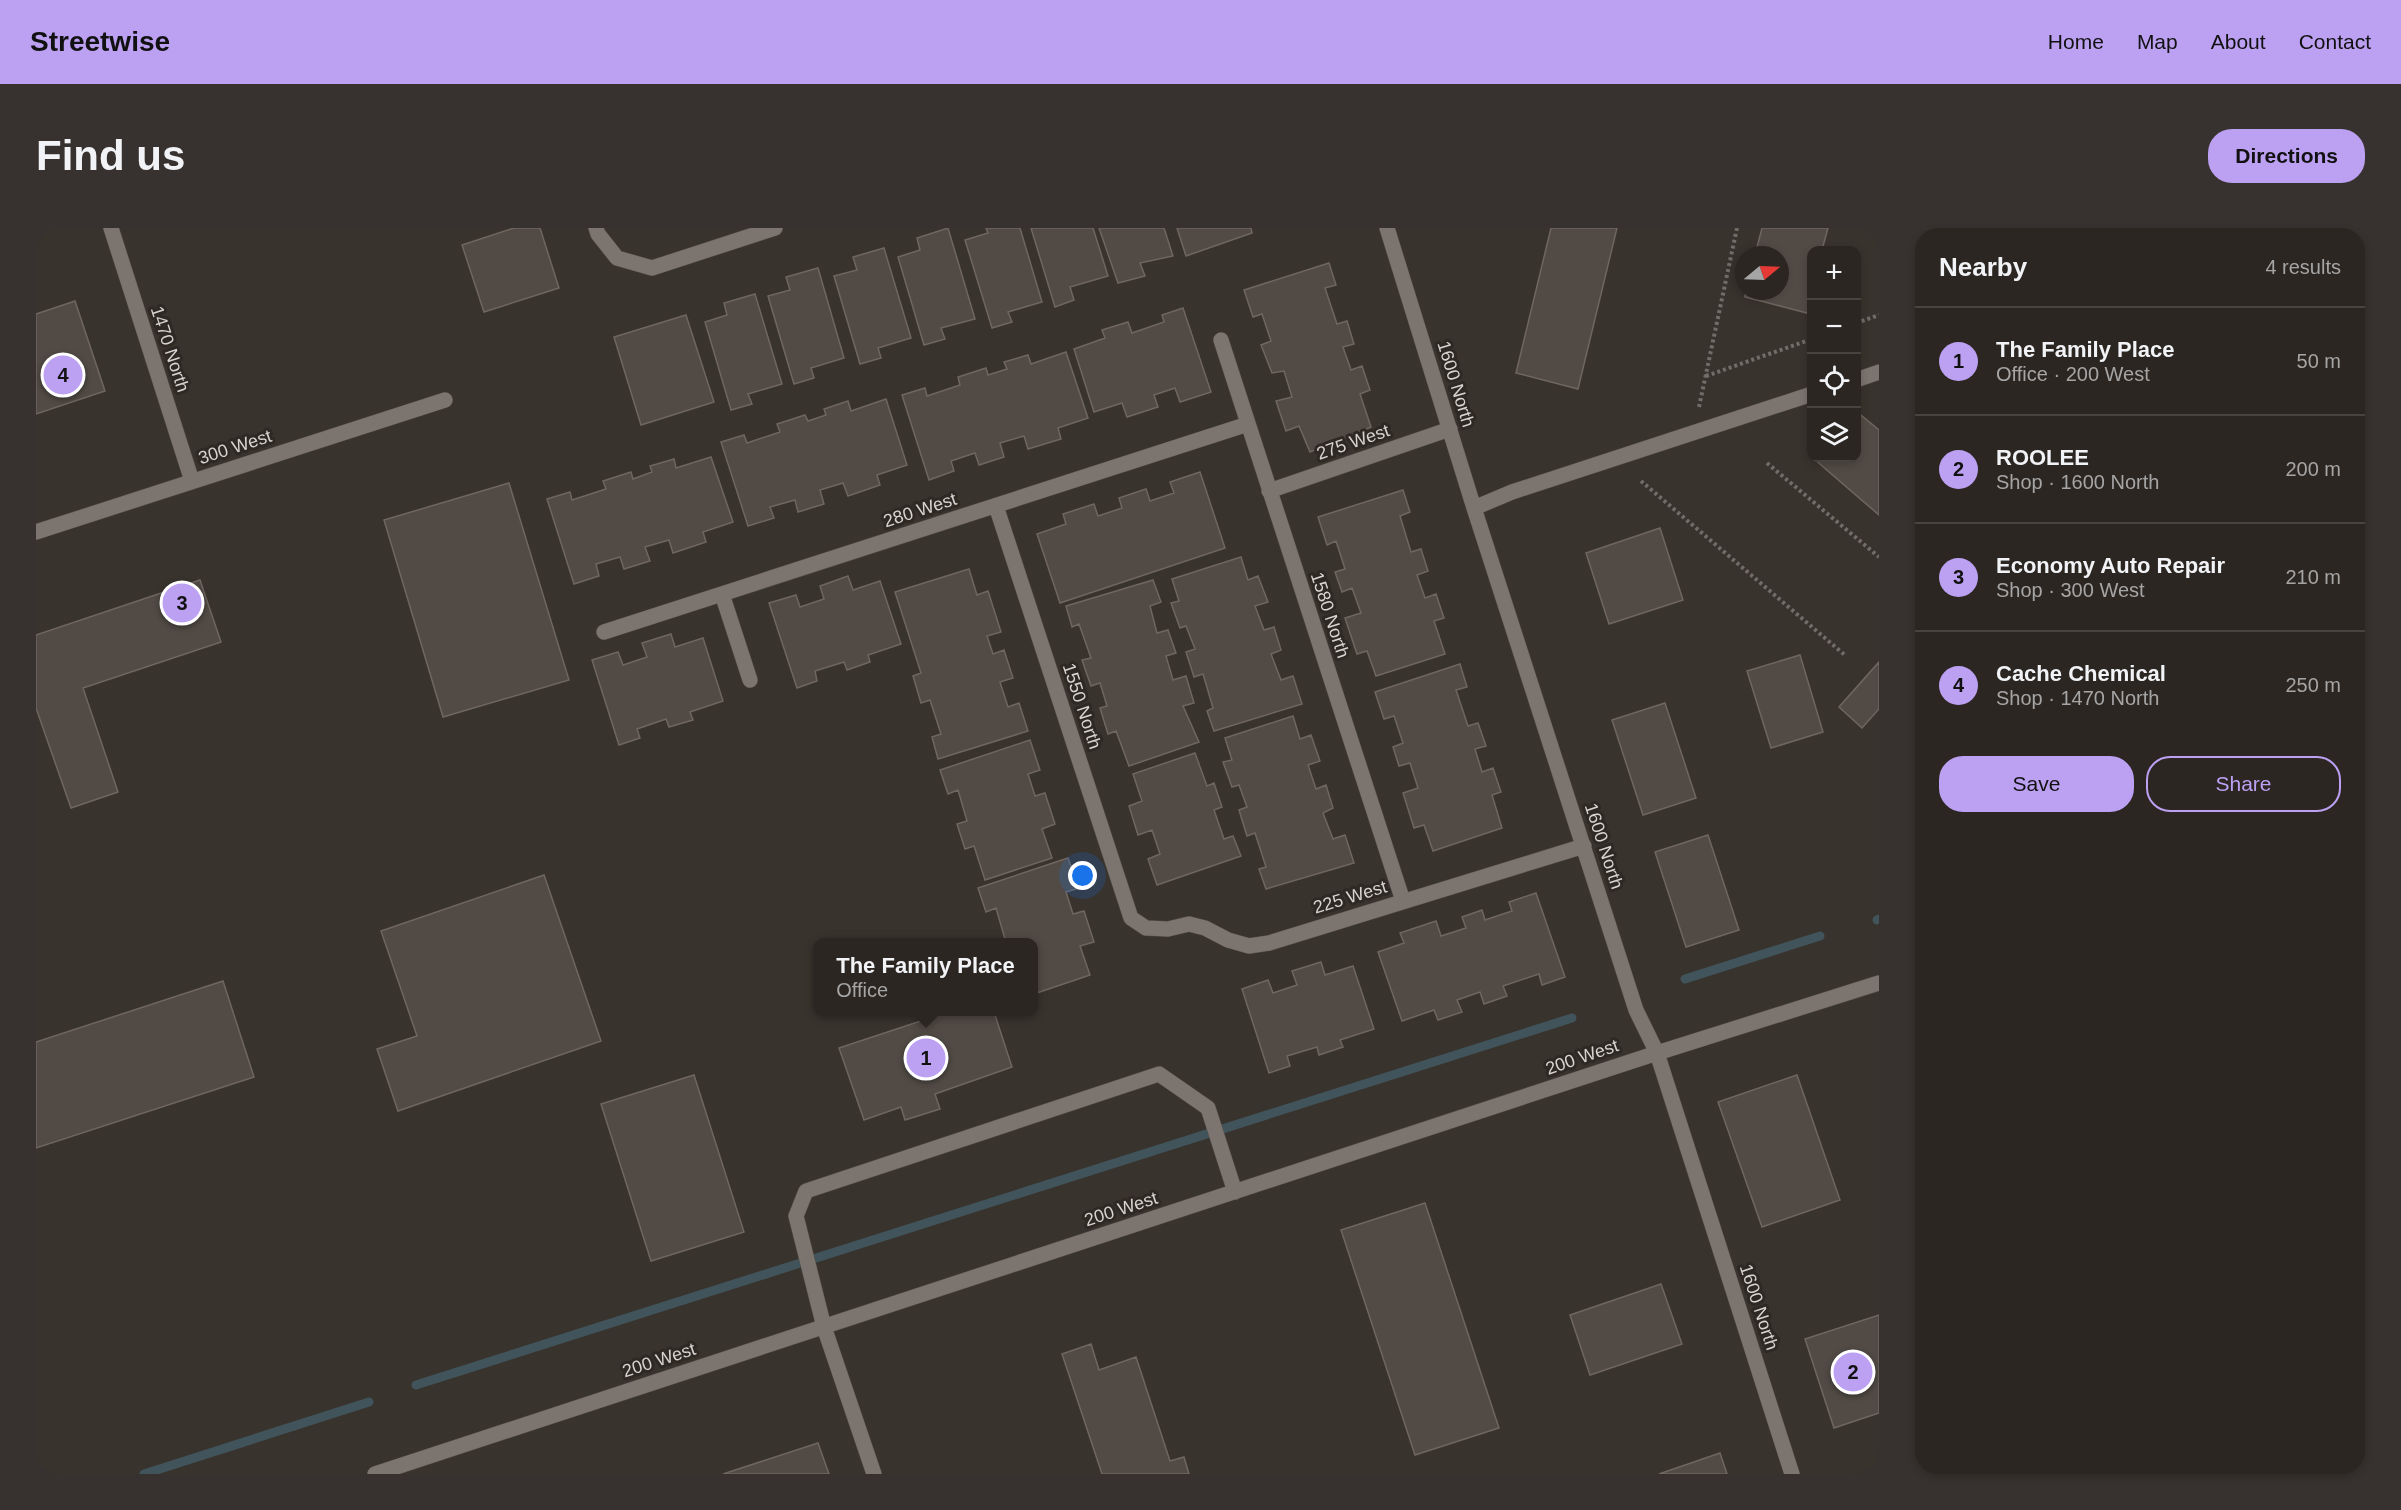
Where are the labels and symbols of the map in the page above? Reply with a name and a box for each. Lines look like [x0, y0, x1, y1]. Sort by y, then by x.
north arrow [1735, 246, 1789, 300]
street label: 1470 North [147, 304, 193, 394]
street label: 1600 North [1433, 338, 1479, 430]
pin: 4 [44, 352, 82, 398]
street label: 275 West [1314, 420, 1392, 464]
street label: 300 West [196, 426, 274, 468]
street label: 280 West [881, 489, 959, 531]
street label: 1580 North [1307, 570, 1353, 660]
pin: 3 [162, 580, 202, 626]
street label: 1550 North [1059, 661, 1105, 751]
street label: 1600 North [1581, 801, 1627, 891]
your location [1068, 861, 1097, 890]
street label: 225 West [1311, 876, 1389, 918]
street label: 200 West [1543, 1035, 1621, 1079]
pin: 1 [906, 1036, 946, 1080]
street label: 200 West [1082, 1188, 1160, 1230]
street label: 1600 North [1736, 1262, 1782, 1352]
street label: 200 West [620, 1339, 698, 1381]
pin: 2 [1834, 1350, 1872, 1394]

